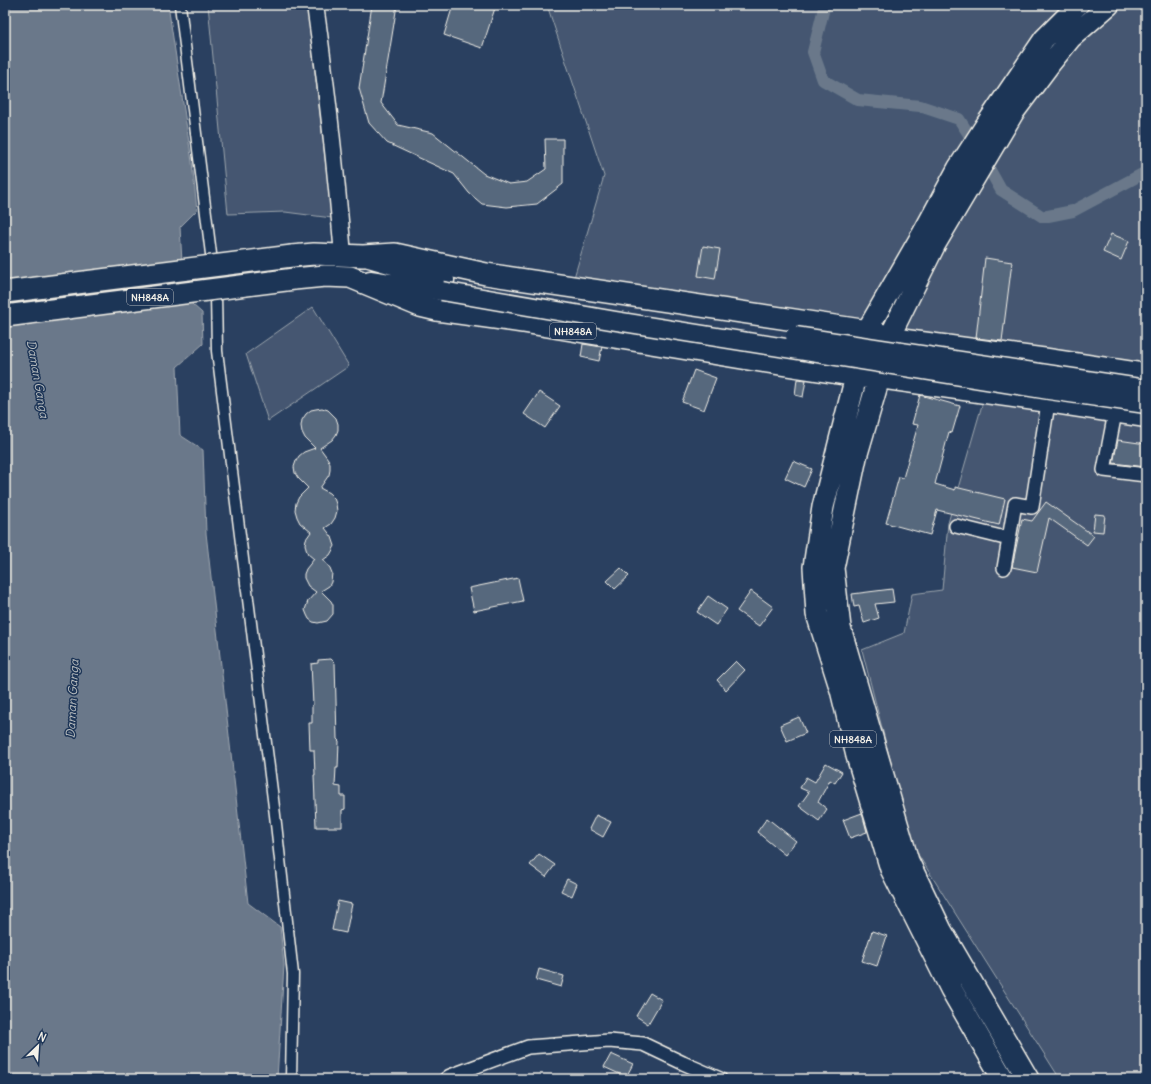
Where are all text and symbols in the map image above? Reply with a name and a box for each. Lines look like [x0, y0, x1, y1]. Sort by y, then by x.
road number: NH848A [127, 289, 173, 305]
road number: NH848A [550, 323, 596, 339]
water label: Daman Ganga [24, 339, 52, 420]
water label: Daman Ganga [62, 658, 82, 739]
road number: NH848A [830, 731, 876, 747]
north arrow [18, 1026, 58, 1066]
text: N [36, 1029, 49, 1045]

